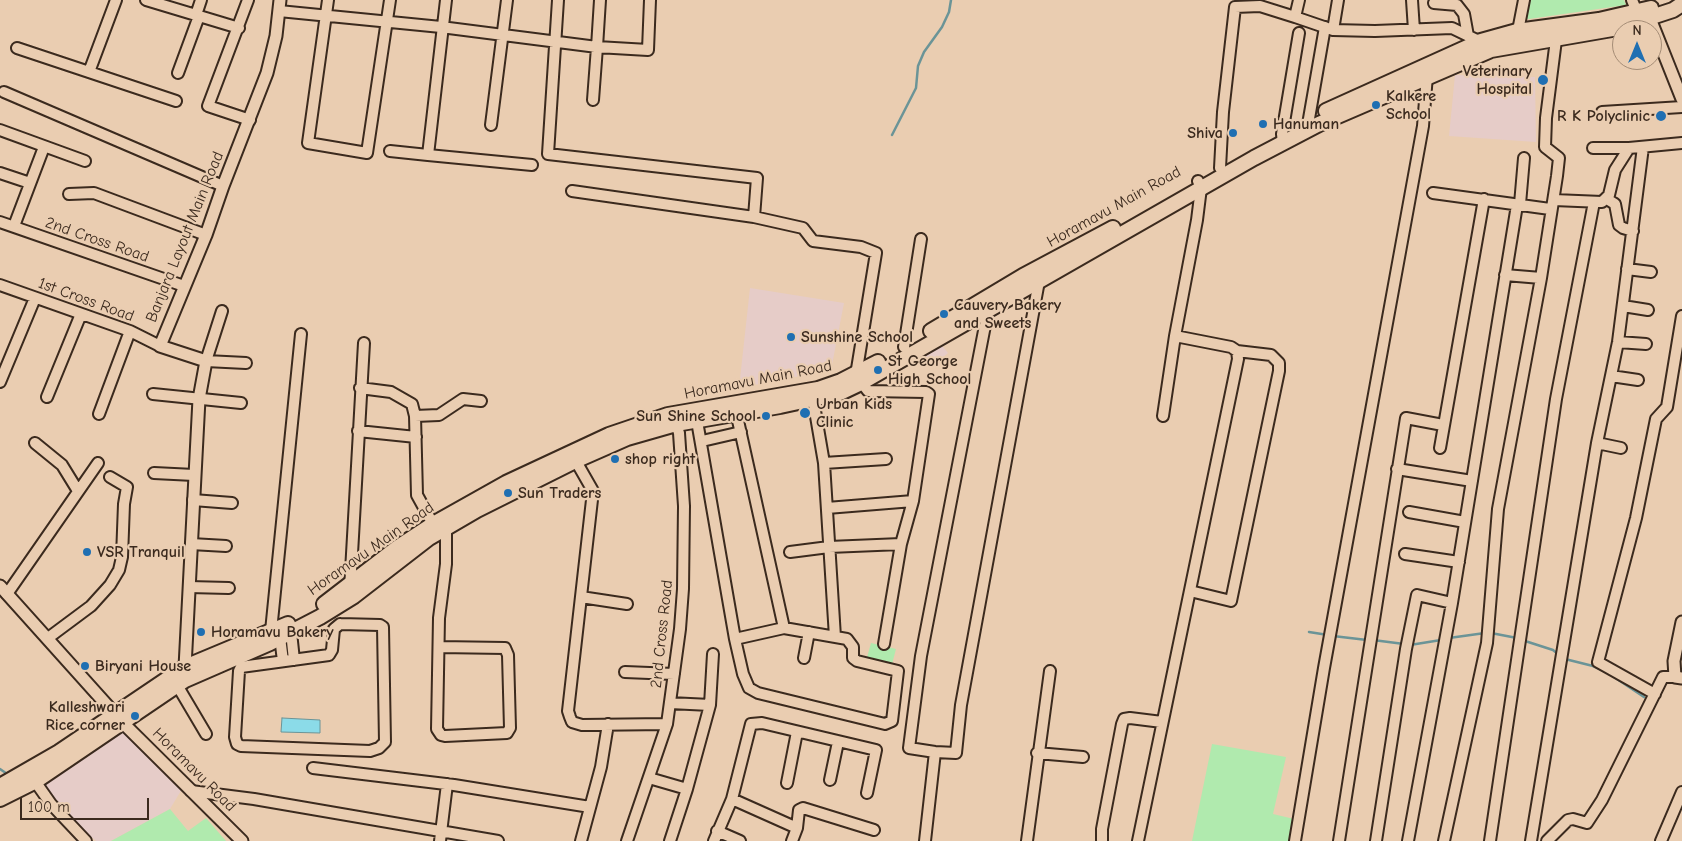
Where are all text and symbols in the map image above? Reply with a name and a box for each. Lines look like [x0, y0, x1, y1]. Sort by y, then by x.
north arrow [1612, 20, 1662, 70]
text: N [1632, 22, 1642, 39]
place label: Veterinary Hospital [1463, 61, 1532, 99]
marker: Veterinary Hospital [1536, 73, 1550, 87]
place label: Kalkere School [1386, 86, 1436, 124]
marker: Kalkere School [1370, 99, 1382, 111]
place label: R K Polyclinic [1557, 106, 1650, 126]
marker: R K Polyclinic [1654, 109, 1668, 123]
place label: Hanuman [1273, 114, 1339, 134]
marker: Hanuman [1257, 118, 1269, 130]
place label: Shiva [1187, 123, 1223, 143]
marker: Shiva [1227, 127, 1239, 139]
street label: Banjara Layout Main Road [142, 149, 228, 325]
street label: Horamavu Main Road [1044, 162, 1184, 252]
street label: 2nd Cross Road [43, 213, 151, 267]
street label: 1st Cross Road [36, 274, 136, 326]
place label: Cauvery Bakery and Sweets [954, 295, 1061, 333]
marker: Cauvery Bakery and Sweets [938, 308, 950, 320]
place label: Sunshine School [801, 327, 913, 347]
marker: Sunshine School [785, 331, 797, 343]
place label: St George High School [888, 351, 971, 389]
street label: Horamavu Main Road [683, 356, 833, 404]
marker: St George High School [872, 364, 884, 376]
place label: Urban Kids Clinic [816, 394, 892, 432]
place label: Sun Shine School [636, 406, 756, 426]
marker: Urban Kids Clinic [798, 406, 812, 420]
marker: Sun Shine School [760, 410, 772, 422]
place label: shop right [625, 449, 695, 469]
marker: shop right [609, 453, 621, 465]
place label: Sun Traders [518, 483, 601, 503]
marker: Sun Traders [502, 487, 514, 499]
street label: Horamavu Main Road [304, 498, 438, 600]
place label: VSR Tranquil [97, 542, 185, 562]
marker: VSR Tranquil [81, 546, 93, 558]
street label: 2nd Cross Road [647, 579, 677, 689]
place label: Horamavu Bakery [211, 622, 334, 642]
marker: Horamavu Bakery [195, 626, 207, 638]
place label: Biryani House [95, 656, 191, 676]
marker: Biryani House [79, 660, 91, 672]
place label: Kalleshwari Rice corner [45, 697, 125, 735]
marker: Kalleshwari Rice corner [129, 710, 141, 722]
street label: Horamavu Road [148, 724, 240, 816]
scale bar [22, 788, 151, 820]
text: 100 m [28, 798, 70, 816]

